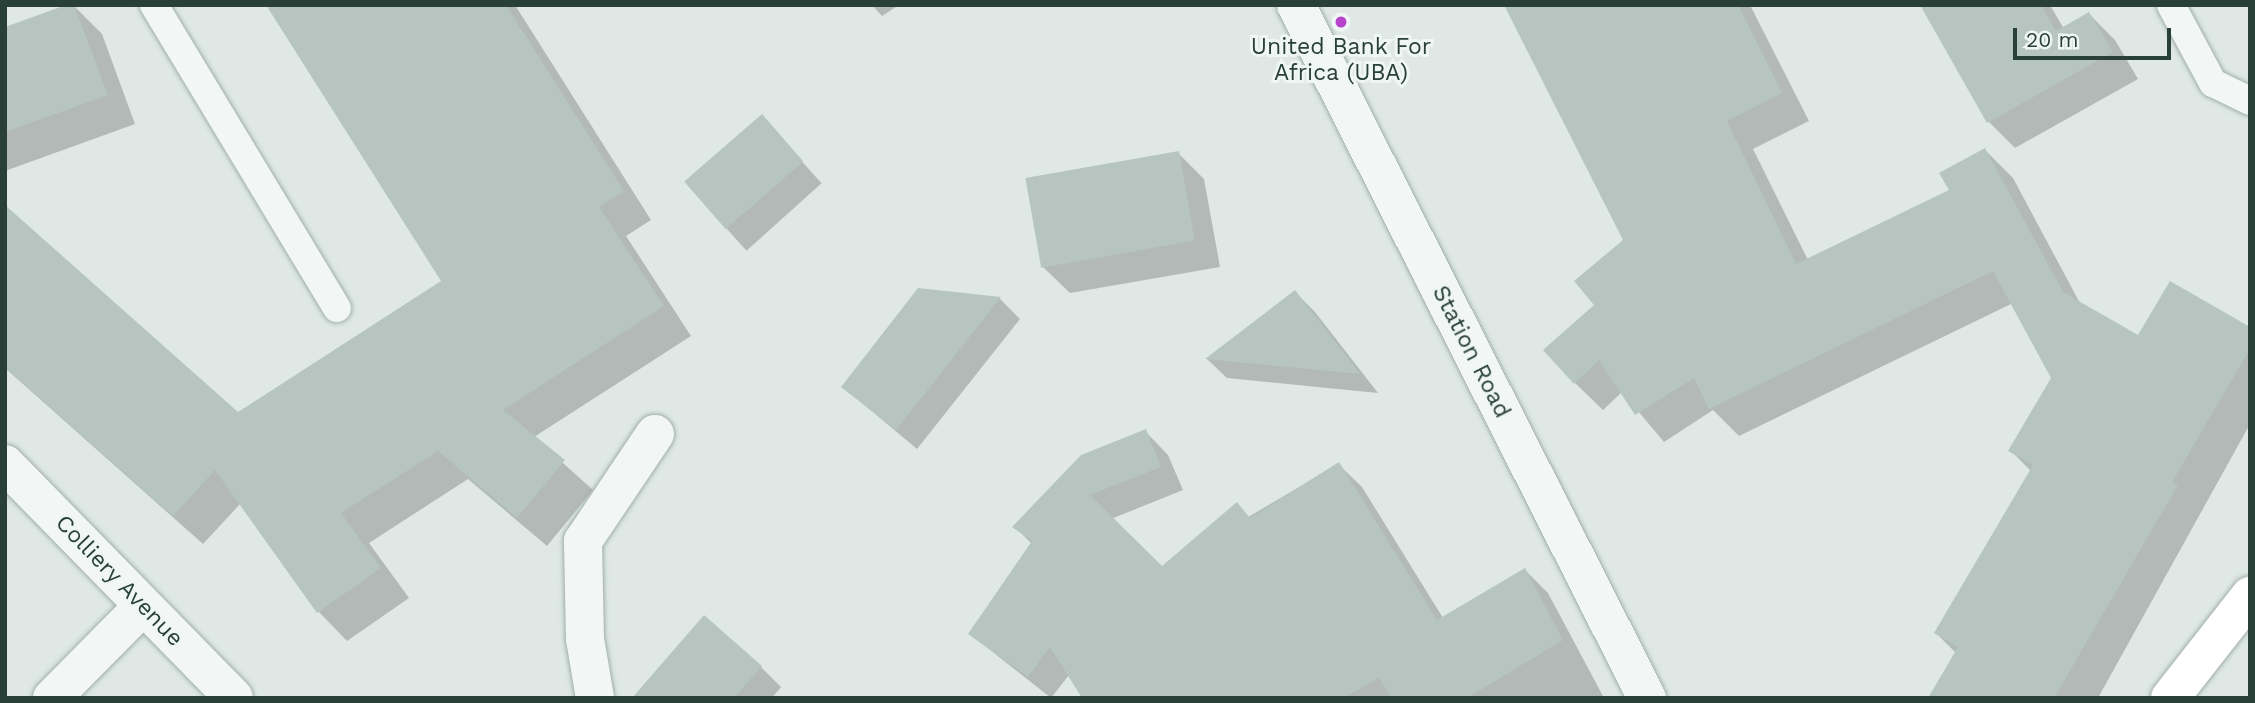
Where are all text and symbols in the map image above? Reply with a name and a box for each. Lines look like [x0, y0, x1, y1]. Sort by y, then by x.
marker: United Bank For Africa (UBA) [1333, 14, 1349, 30]
scale bar [2017, 14, 2174, 58]
text: 20 m [2026, 27, 2078, 52]
place label: United Bank For Africa (UBA) [1251, 33, 1431, 87]
street label: Station Road [1426, 281, 1516, 423]
street label: Colliery Avenue [49, 509, 189, 653]

